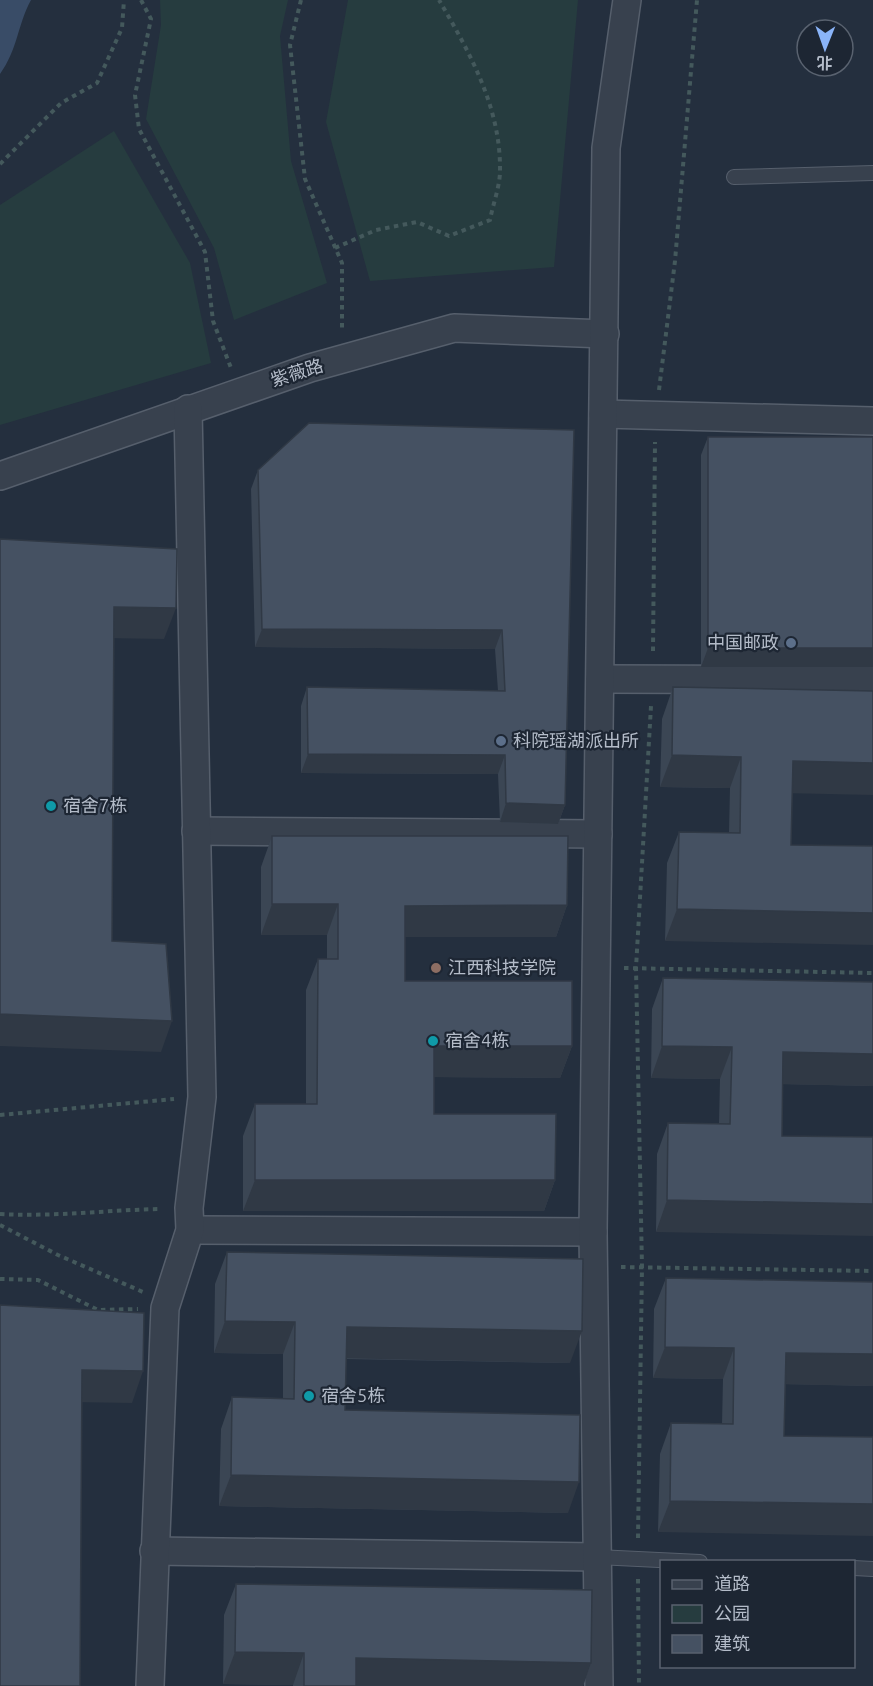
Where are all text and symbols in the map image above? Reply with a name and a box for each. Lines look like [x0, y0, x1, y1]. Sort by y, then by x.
north arrow [795, 18, 855, 78]
text: 北 [817, 54, 833, 72]
street label: 紫薇路 [268, 355, 325, 390]
place label: 中国邮政 [707, 632, 779, 652]
marker: 中国邮政 [784, 636, 798, 650]
place label: 科院瑶湖派出所 [513, 730, 639, 750]
marker: 科院瑶湖派出所 [494, 734, 508, 748]
place label: 宿舍7栋 [63, 795, 127, 815]
marker: 宿舍7栋 [44, 799, 58, 813]
place label: 江西科技学院 [448, 957, 556, 977]
marker: 江西科技学院 [429, 961, 443, 975]
place label: 宿舍4栋 [445, 1030, 509, 1050]
marker: 宿舍4栋 [426, 1034, 440, 1048]
place label: 宿舍5栋 [321, 1385, 385, 1405]
marker: 宿舍5栋 [302, 1389, 316, 1403]
legend [660, 1560, 855, 1668]
text: 道路 [714, 1573, 750, 1593]
text: 公园 [714, 1603, 750, 1623]
text: 建筑 [714, 1633, 750, 1653]

